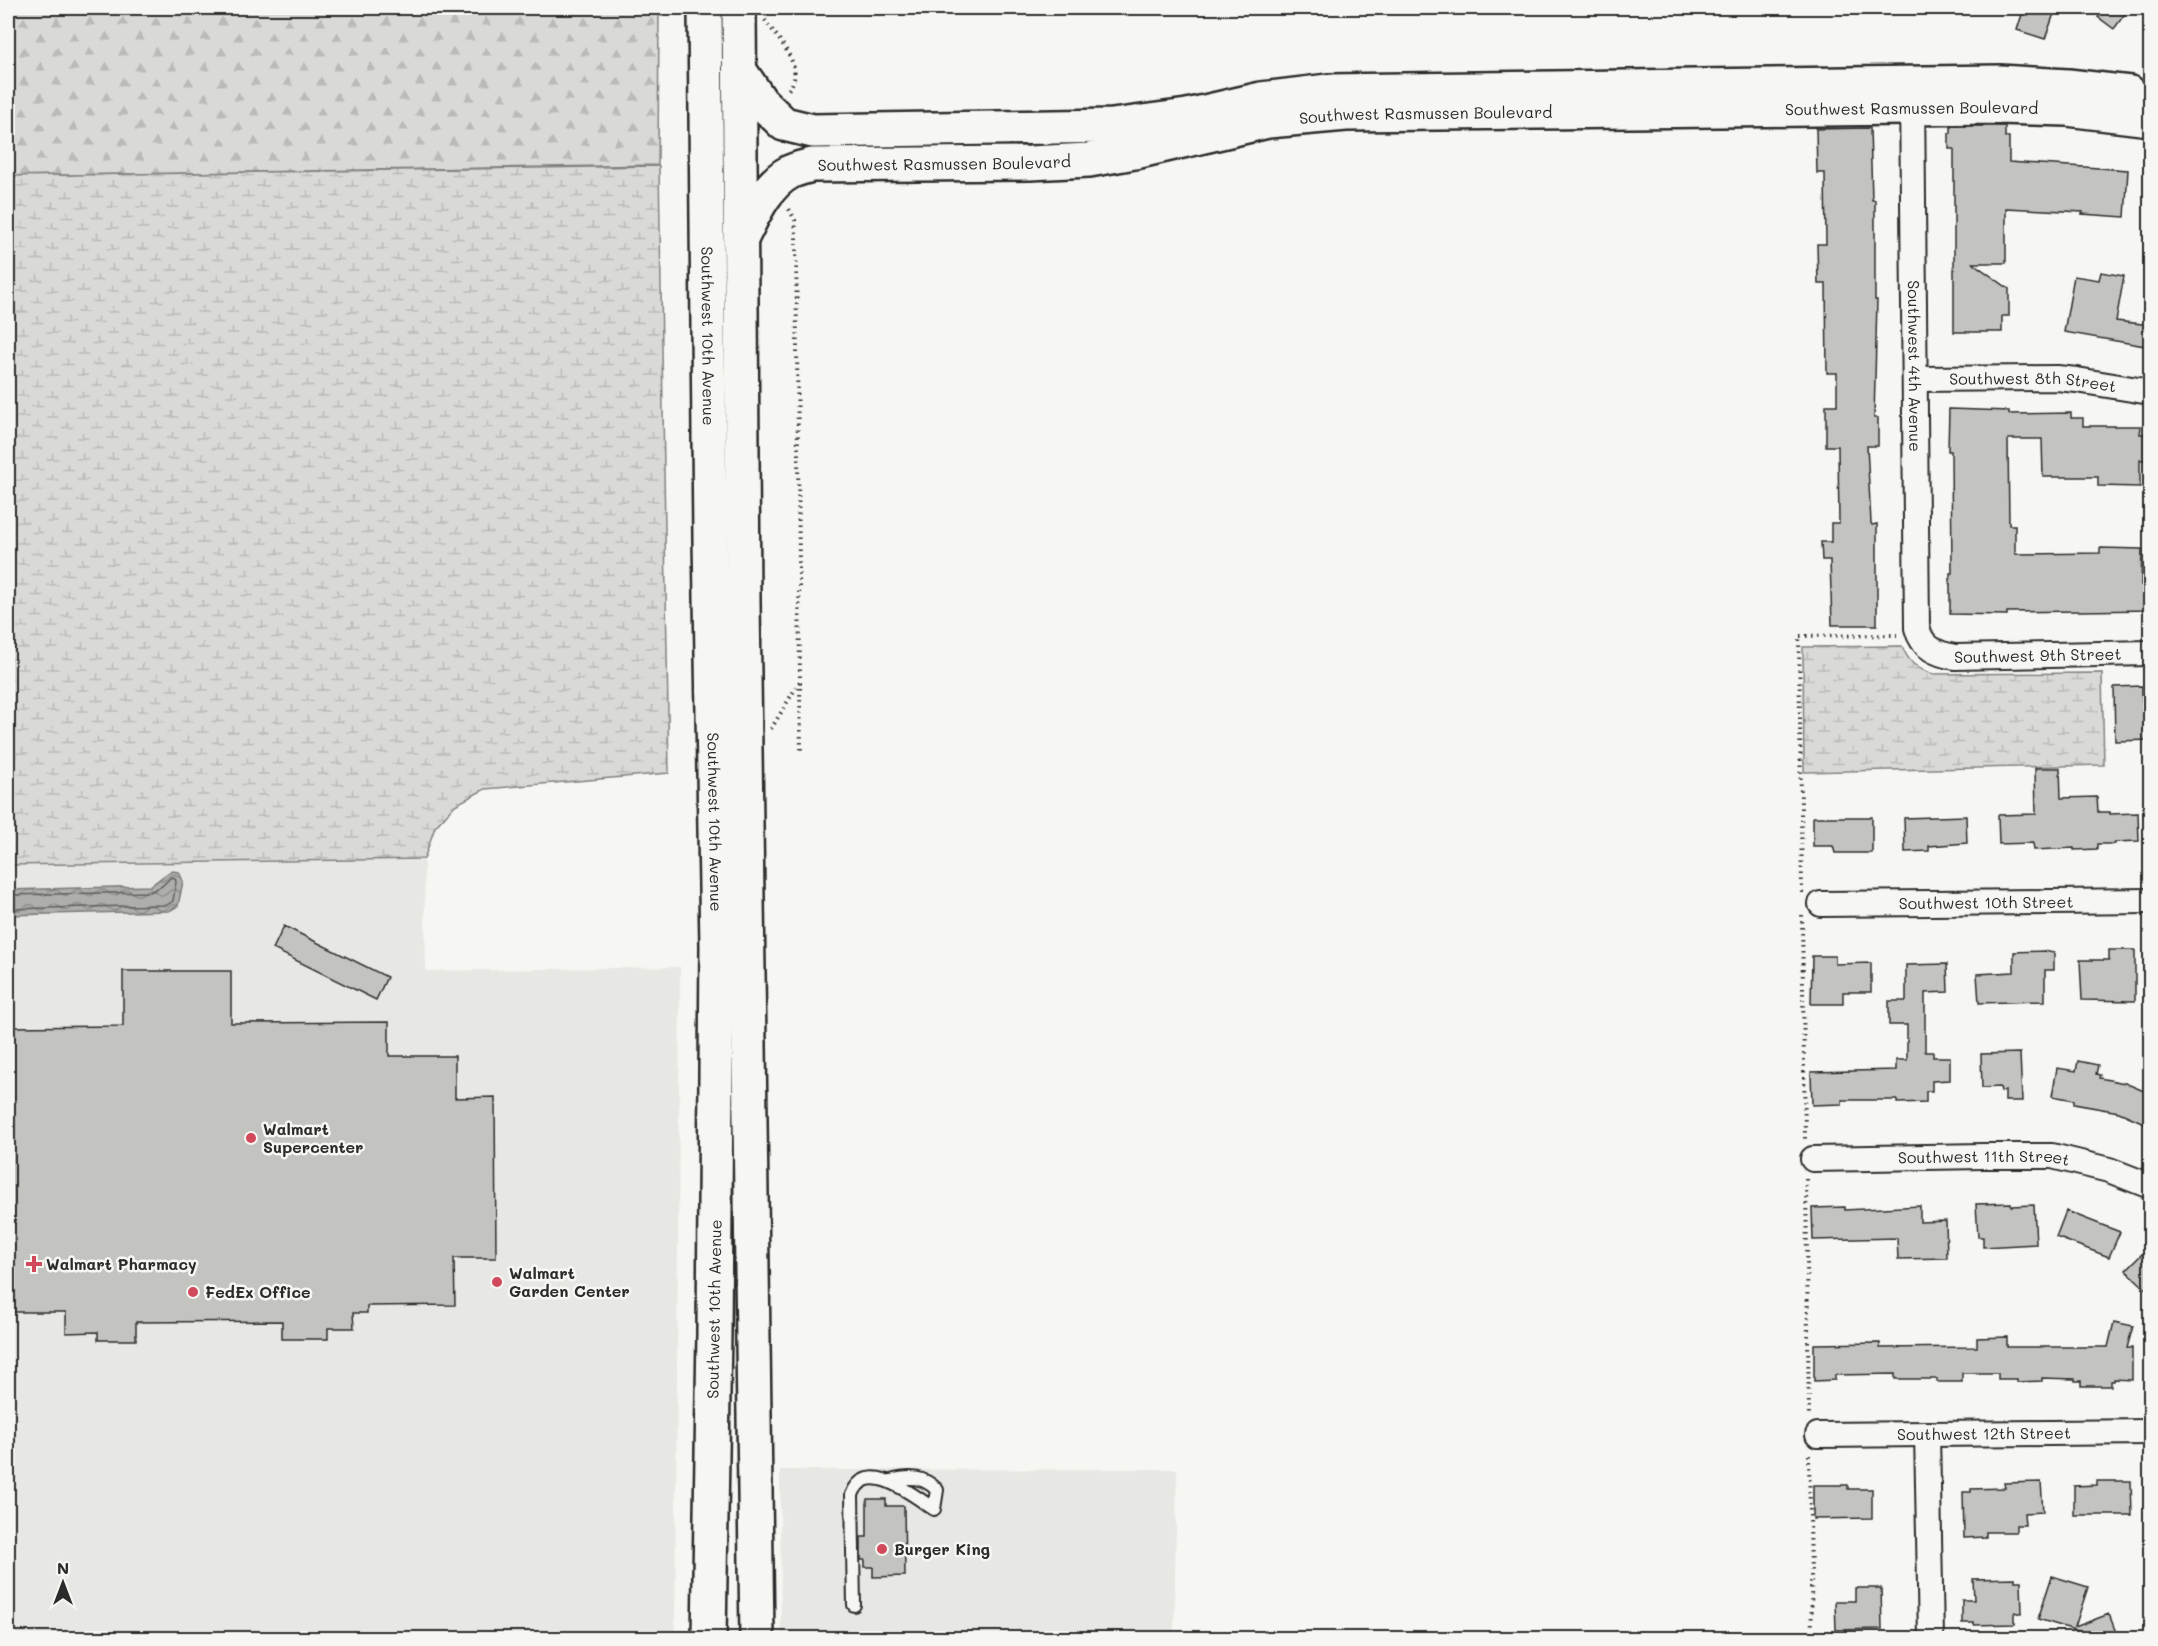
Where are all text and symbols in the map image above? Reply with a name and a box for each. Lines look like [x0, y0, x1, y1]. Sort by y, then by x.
street label: Southwest Rasmussen Boulevard [1785, 96, 2039, 119]
street label: Southwest Rasmussen Boulevard [1298, 101, 1552, 128]
street label: Southwest Rasmussen Boulevard [817, 150, 1071, 175]
street label: Southwest 10th Avenue [697, 246, 720, 426]
street label: Southwest 4th Avenue [1904, 280, 1926, 452]
street label: Southwest 8th Street [1949, 367, 2118, 396]
street label: Southwest 9th Street [1954, 643, 2122, 667]
street label: Southwest 10th Avenue [703, 732, 727, 912]
street label: Southwest 10th Street [1898, 891, 2074, 913]
place label: Walmart Supercenter [263, 1118, 363, 1157]
marker: Walmart Supercenter [244, 1131, 258, 1145]
street label: Southwest 11th Street [1898, 1145, 2072, 1170]
street label: Southwest 10th Avenue [701, 1219, 726, 1399]
place label: Walmart Pharmacy [46, 1253, 197, 1274]
marker: Walmart Pharmacy [27, 1257, 41, 1271]
place label: Walmart Garden Center [509, 1262, 630, 1301]
marker: Walmart Garden Center [490, 1275, 504, 1289]
place label: FedEx Office [205, 1281, 311, 1302]
marker: FedEx Office [186, 1285, 200, 1299]
street label: Southwest 12th Street [1897, 1422, 2071, 1444]
place label: Burger King [894, 1538, 990, 1559]
marker: Burger King [875, 1542, 889, 1556]
north arrow [33, 1553, 93, 1613]
text: N [57, 1557, 69, 1578]

